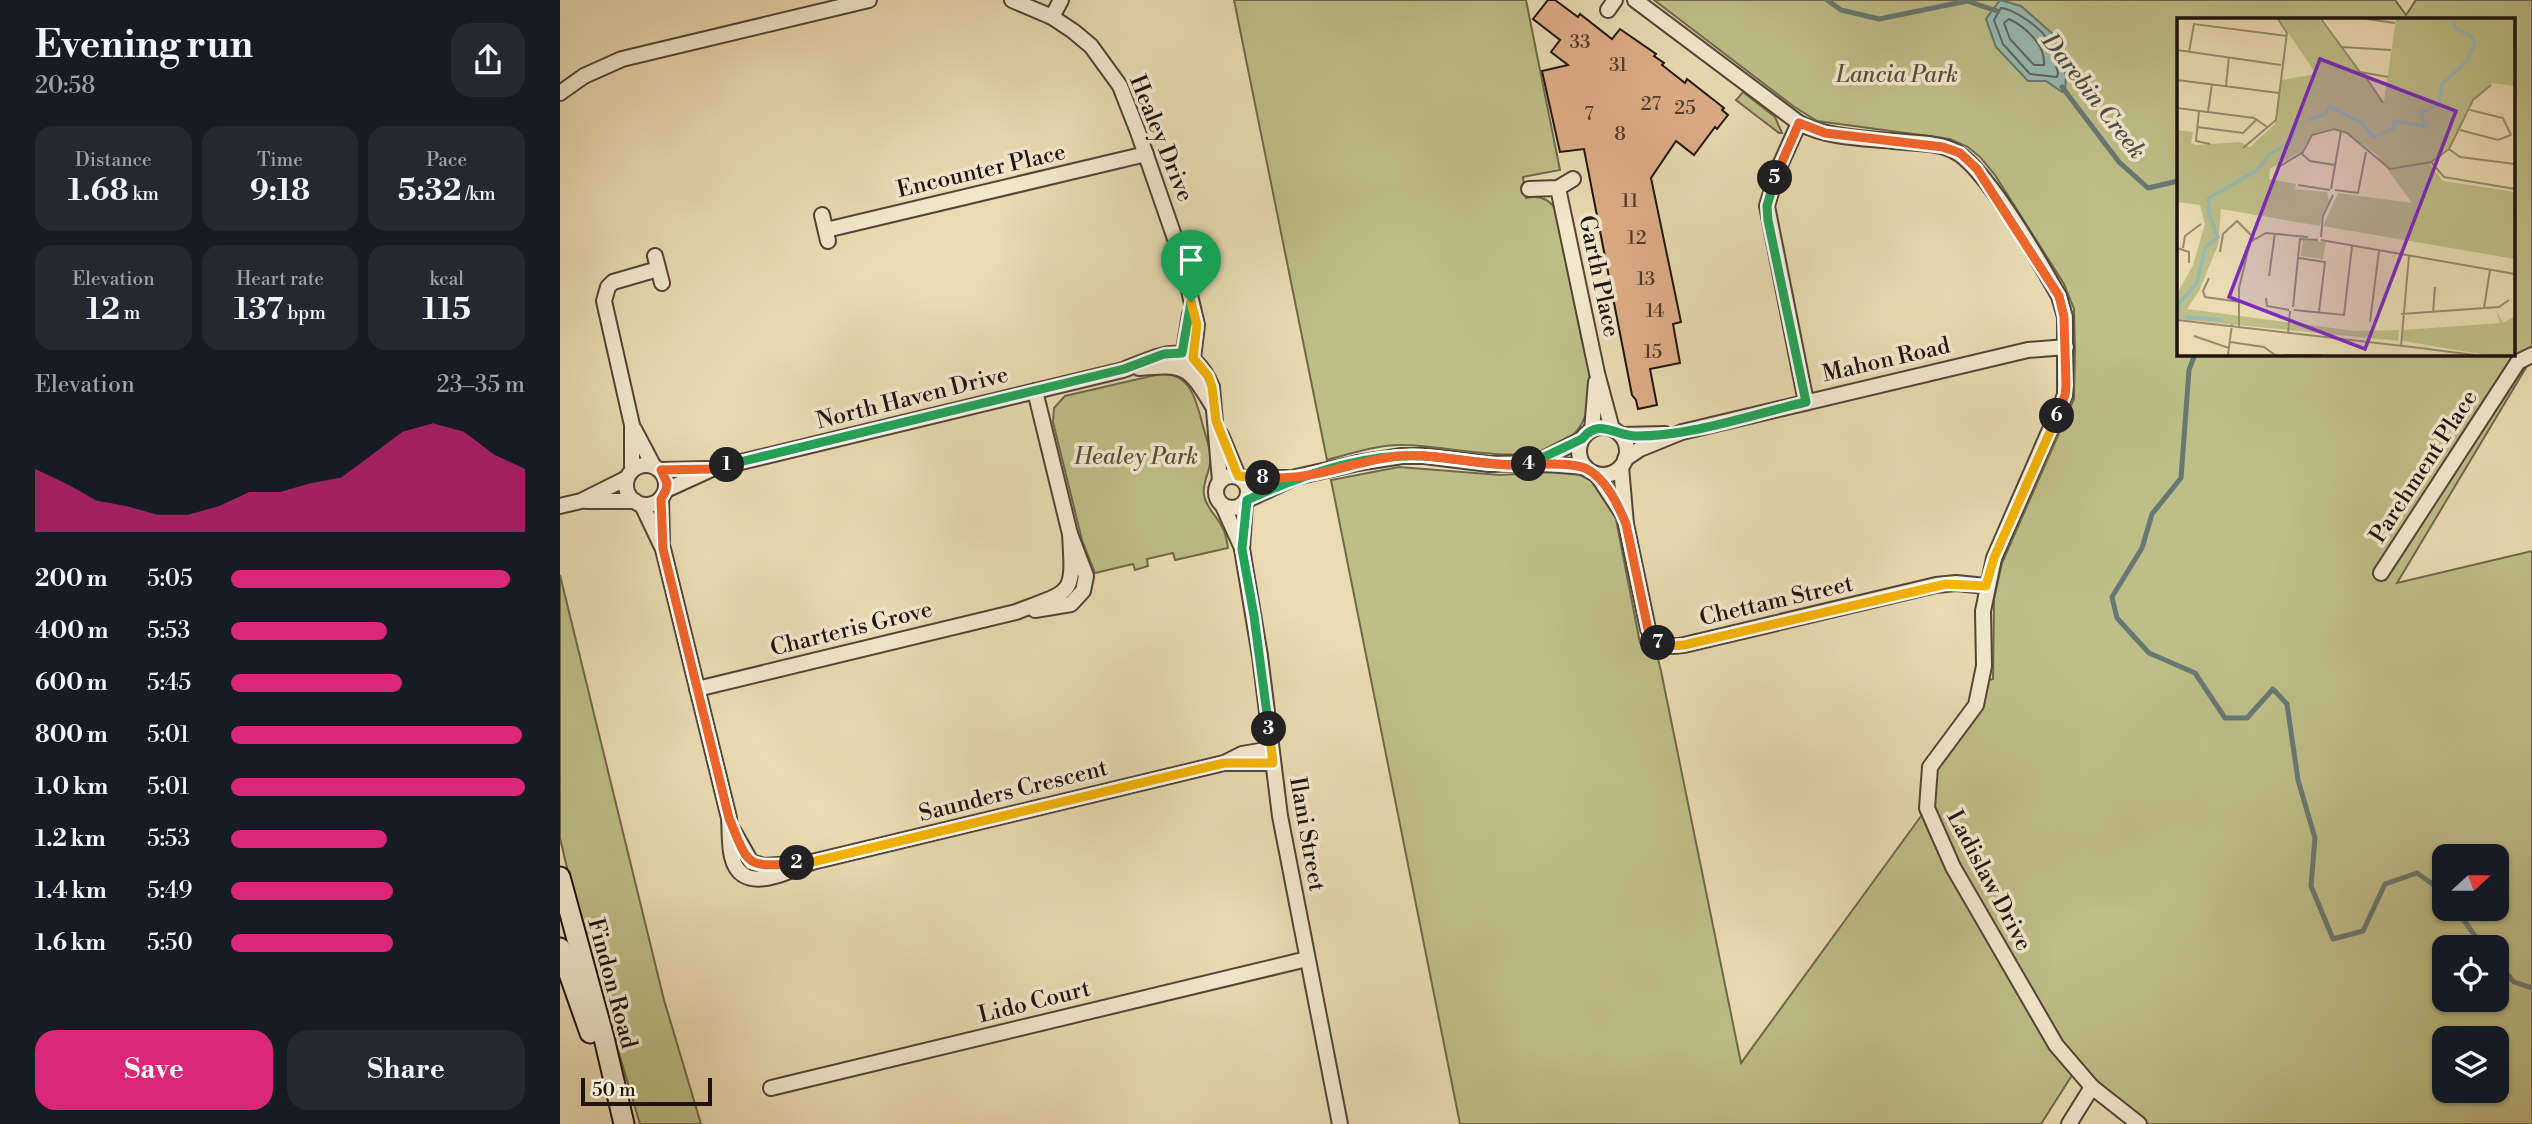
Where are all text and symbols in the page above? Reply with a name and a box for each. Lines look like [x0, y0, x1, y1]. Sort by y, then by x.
inset map [2177, 18, 2514, 355]
text: Evening run [35, 22, 253, 69]
button: share [451, 23, 525, 97]
water label: Darebin Creek [2034, 27, 2152, 166]
house number: 33 [1570, 30, 1590, 54]
house number: 31 [1609, 53, 1627, 77]
park label: Lancia Park [1835, 61, 1958, 89]
street label: Healey Drive [1123, 71, 1199, 206]
text: 20:58 [35, 72, 95, 100]
house number: 27 [1641, 92, 1662, 116]
house number: 25 [1674, 96, 1696, 120]
house number: 7 [1584, 102, 1594, 126]
house number: 8 [1614, 122, 1626, 146]
street label: Encounter Place [894, 138, 1068, 204]
text: Distance [75, 148, 152, 172]
text: Time [257, 148, 303, 172]
text: Pace [426, 148, 467, 172]
pin: 5 [1758, 160, 1792, 196]
text: 5 [1769, 165, 1780, 189]
text: 1.68 [68, 172, 129, 210]
text: 9:18 [250, 172, 310, 210]
text: 5:32 [398, 172, 461, 210]
text: km [129, 182, 159, 206]
text: /km [461, 182, 496, 206]
house number: 11 [1622, 189, 1639, 213]
street label: Garth Place [1572, 213, 1626, 339]
house number: 12 [1627, 226, 1647, 250]
pin [1161, 230, 1221, 302]
icon: arrive [1172, 241, 1210, 279]
text: Elevation [72, 267, 154, 291]
text: Heart rate [236, 267, 324, 291]
text: kcal [429, 267, 464, 291]
house number: 13 [1637, 267, 1655, 291]
text: 12 [86, 291, 120, 329]
text: 137 [234, 291, 284, 329]
text: 115 [422, 291, 471, 329]
house number: 14 [1646, 299, 1664, 323]
text: m [120, 301, 140, 325]
text: bpm [284, 301, 326, 325]
street label: Mahon Road [1820, 332, 1953, 388]
house number: 15 [1644, 340, 1662, 364]
street label: North Haven Drive [813, 361, 1011, 435]
text: Elevation [35, 371, 135, 399]
text: 23–35 m [437, 371, 525, 399]
street label: Parchment Place [2364, 385, 2484, 548]
pin: 6 [2040, 398, 2074, 434]
text: 6 [2051, 403, 2062, 427]
park label: Healey Park [1073, 443, 1198, 471]
pin: 4 [1511, 447, 1546, 482]
pin: 1 [710, 448, 744, 482]
text: 4 [1522, 451, 1535, 475]
text: 1 [722, 452, 731, 476]
pin: 8 [1246, 461, 1280, 496]
text: 8 [1256, 465, 1269, 489]
text: 200 m [35, 565, 107, 593]
text: 5:05 [147, 565, 193, 593]
street label: Chettam Street [1697, 570, 1856, 632]
street label: Charteris Grove [767, 595, 935, 663]
text: 400 m [35, 617, 108, 645]
text: 5:53 [147, 617, 190, 645]
pin: 7 [1640, 626, 1676, 660]
text: 7 [1652, 630, 1663, 654]
text: 600 m [35, 669, 108, 697]
text: 5:45 [147, 669, 191, 697]
pin: 3 [1252, 712, 1286, 746]
text: 3 [1263, 716, 1274, 740]
text: 800 m [35, 721, 108, 749]
text: 5:01 [147, 721, 189, 749]
street label: Saunders Crescent [916, 754, 1110, 828]
text: 1.0 km [35, 773, 108, 801]
text: 5:01 [147, 773, 189, 801]
street label: Ilani Street [1283, 775, 1331, 894]
street label: Ladislaw Drive [1940, 805, 2038, 955]
text: 1.2 km [35, 825, 106, 853]
text: 5:53 [147, 825, 190, 853]
north arrow [2432, 844, 2510, 920]
map controls [2432, 844, 2509, 1103]
pin: 2 [779, 846, 814, 880]
text: 2 [791, 850, 802, 874]
text: 1.4 km [35, 877, 107, 905]
text: 5:49 [147, 877, 193, 905]
street label: Findon Road [581, 915, 643, 1052]
text: 1.6 km [35, 929, 106, 957]
text: 5:50 [147, 929, 193, 957]
button: locate [2432, 935, 2509, 1012]
street label: Lido Court [975, 975, 1093, 1029]
button: layers [2432, 1026, 2509, 1103]
button: Save [35, 1030, 273, 1110]
button: Share [287, 1030, 525, 1110]
scale bar [581, 1075, 712, 1107]
text: 50 m [592, 1078, 636, 1102]

